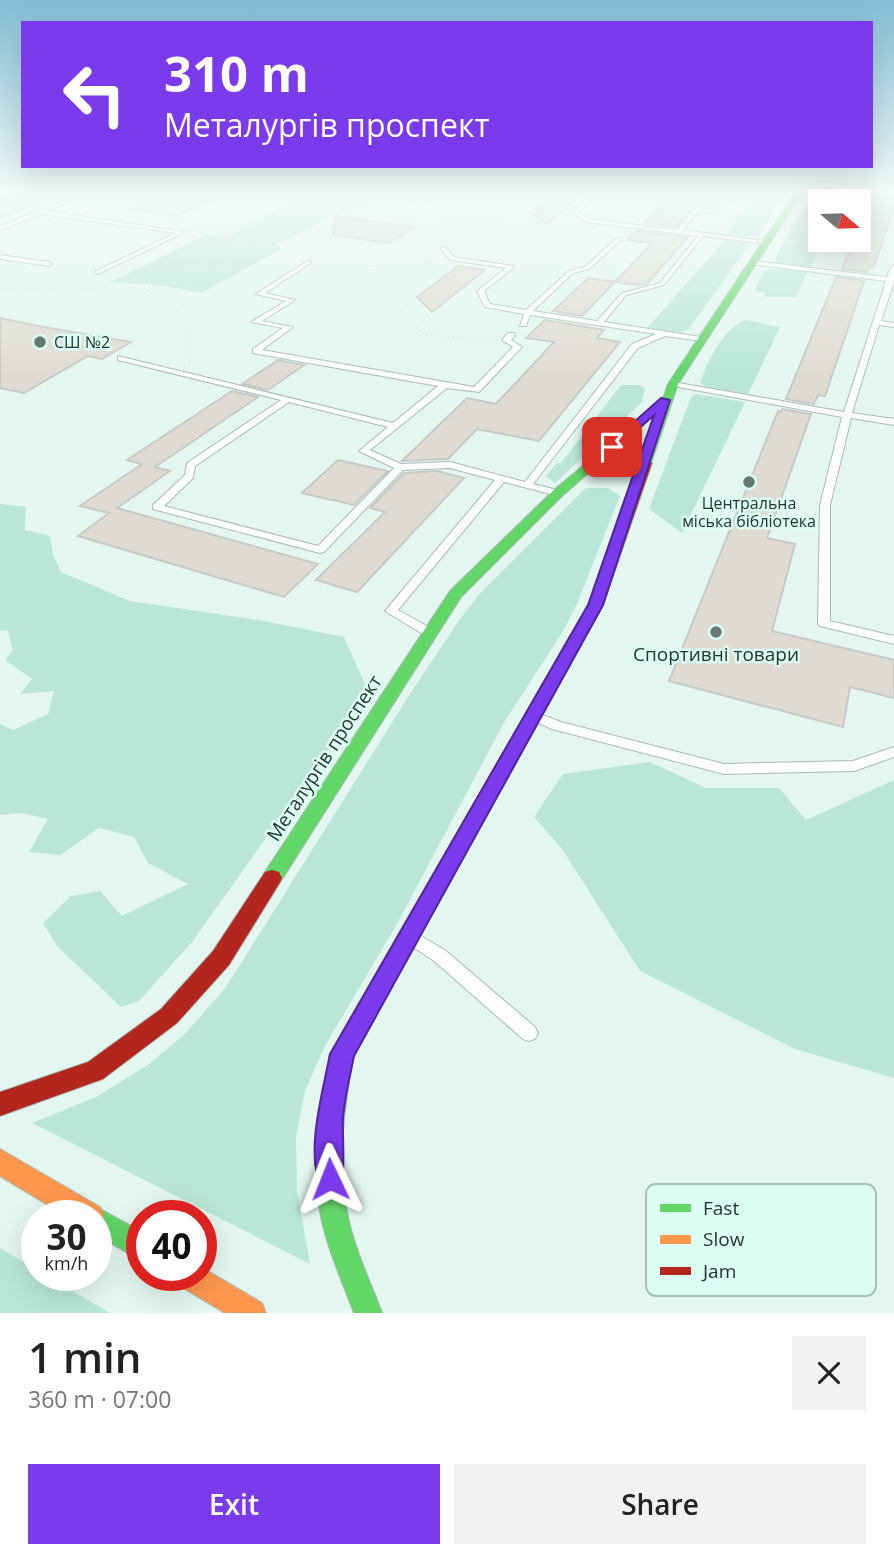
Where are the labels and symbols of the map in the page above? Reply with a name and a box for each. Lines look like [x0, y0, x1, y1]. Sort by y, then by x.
north arrow [808, 189, 872, 252]
place label: СШ №2 [54, 331, 110, 353]
marker: СШ №2 [32, 334, 48, 350]
pin [582, 417, 642, 477]
marker: Центральна міська бібліотека [741, 474, 757, 490]
place label: Центральна міська бібліотека [682, 492, 816, 532]
marker: Спортивні товари [708, 624, 724, 640]
place label: Спортивні товари [633, 641, 799, 667]
street label: Металургів проспект [260, 670, 388, 846]
position arrow [293, 1142, 367, 1216]
legend [646, 1184, 876, 1296]
text: Fast [703, 1195, 739, 1221]
speed limit sign: 40 [126, 1200, 217, 1291]
text: Slow [703, 1226, 745, 1252]
text: Jam [701, 1258, 736, 1284]

